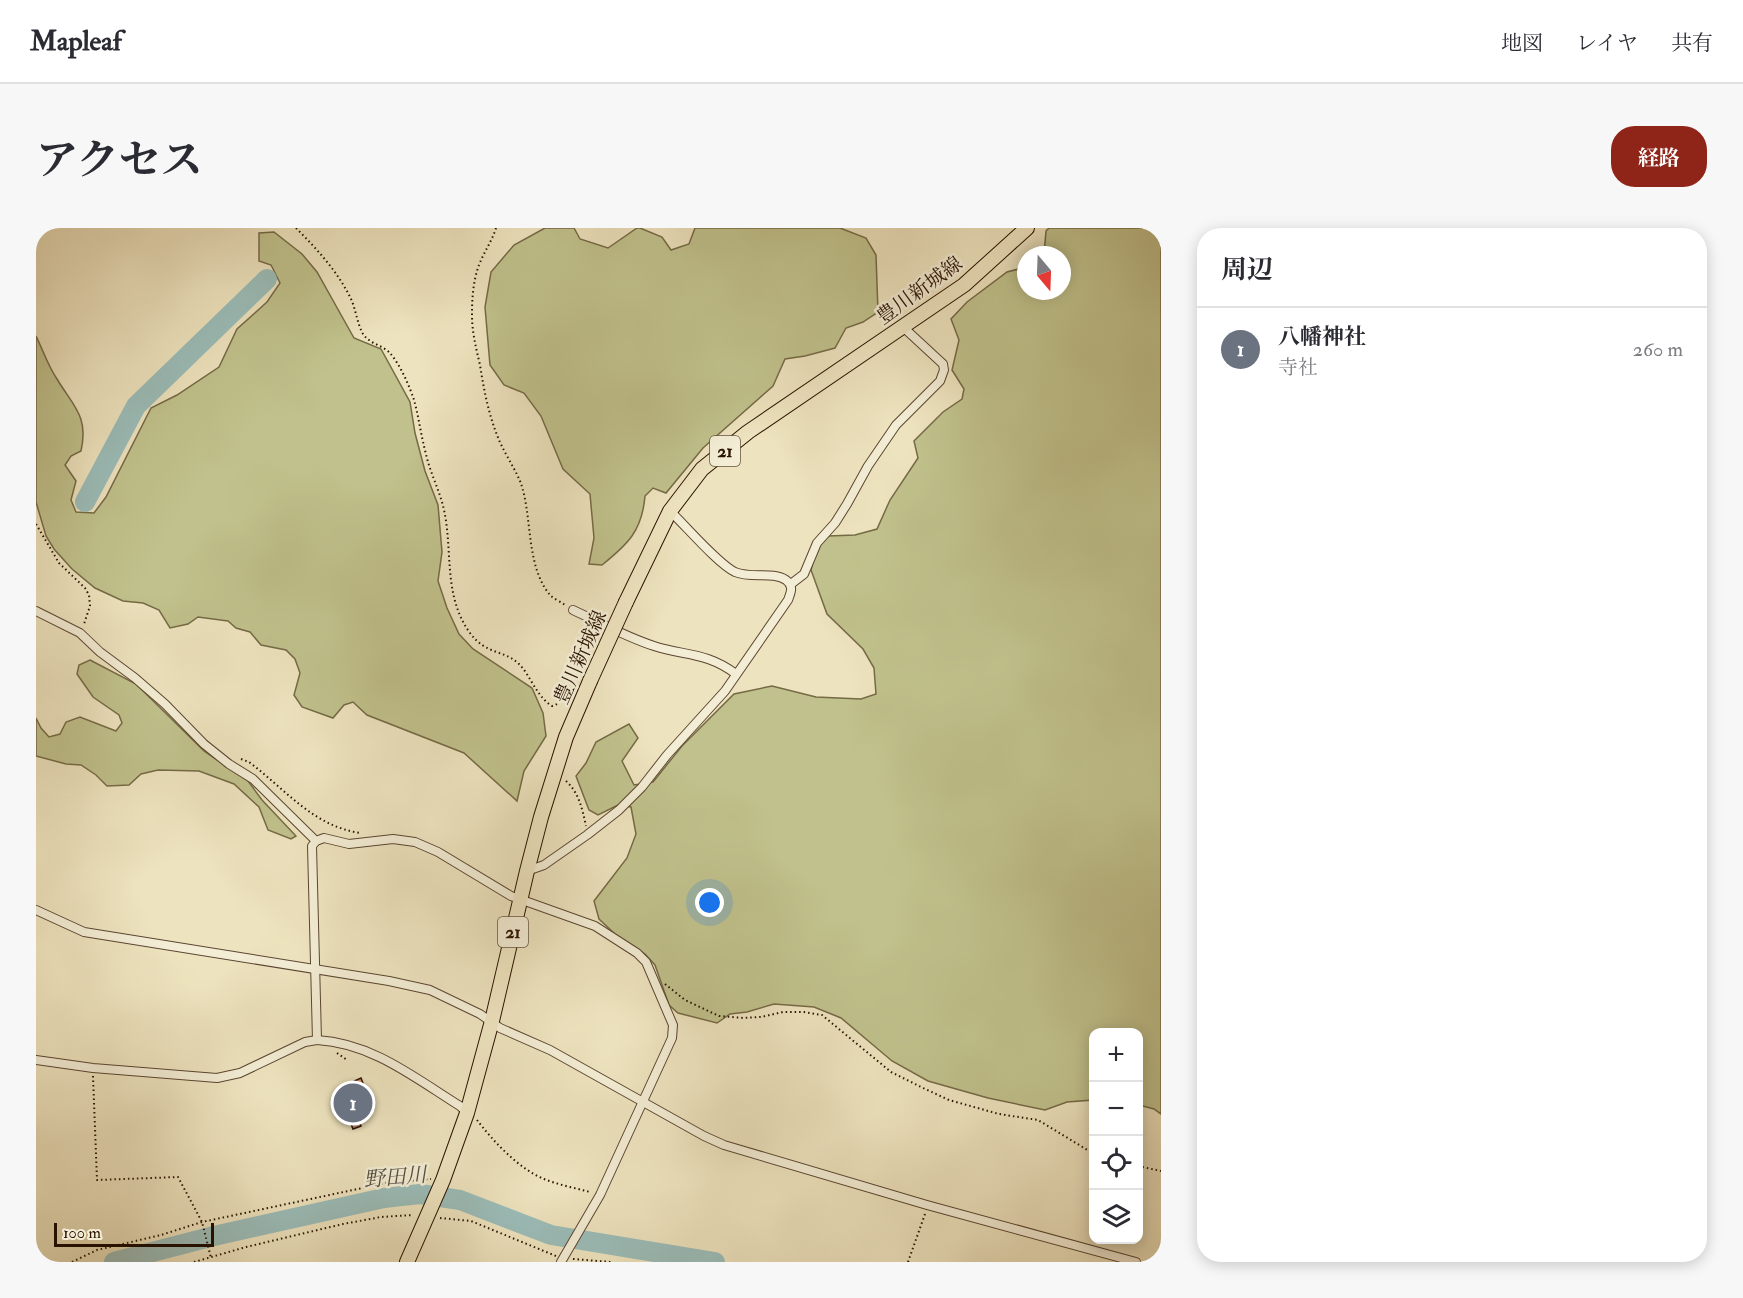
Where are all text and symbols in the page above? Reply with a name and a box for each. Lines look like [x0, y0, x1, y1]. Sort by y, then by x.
text: Mapleaf [30, 24, 122, 59]
text: 地図 [1501, 30, 1543, 57]
text: レイヤ [1576, 30, 1638, 57]
text: 共有 [1671, 30, 1713, 57]
button: 経路 [1611, 126, 1707, 187]
text: アクセス [36, 135, 203, 187]
north arrow [1017, 246, 1071, 300]
street label: 豊川新城線 [871, 251, 967, 330]
text: 周辺 [1221, 254, 1273, 286]
text: 八幡神社 [1278, 323, 1366, 351]
text: 1 [1237, 337, 1244, 362]
text: 260 m [1633, 337, 1683, 362]
text: 寺社 [1278, 355, 1318, 380]
road number: 21 [710, 436, 740, 466]
street label: 豊川新城線 [549, 606, 612, 708]
your location [695, 888, 724, 917]
road number: 21 [498, 917, 528, 947]
map controls [1089, 1028, 1143, 1244]
button: + [1089, 1028, 1143, 1082]
pin: 1 [334, 1080, 372, 1126]
button: − [1089, 1082, 1143, 1136]
button: locate [1089, 1136, 1143, 1190]
water label: 野田川 [362, 1161, 430, 1194]
button: layers [1089, 1190, 1143, 1244]
scale bar [54, 1220, 214, 1248]
text: 100 m [63, 1223, 101, 1243]

